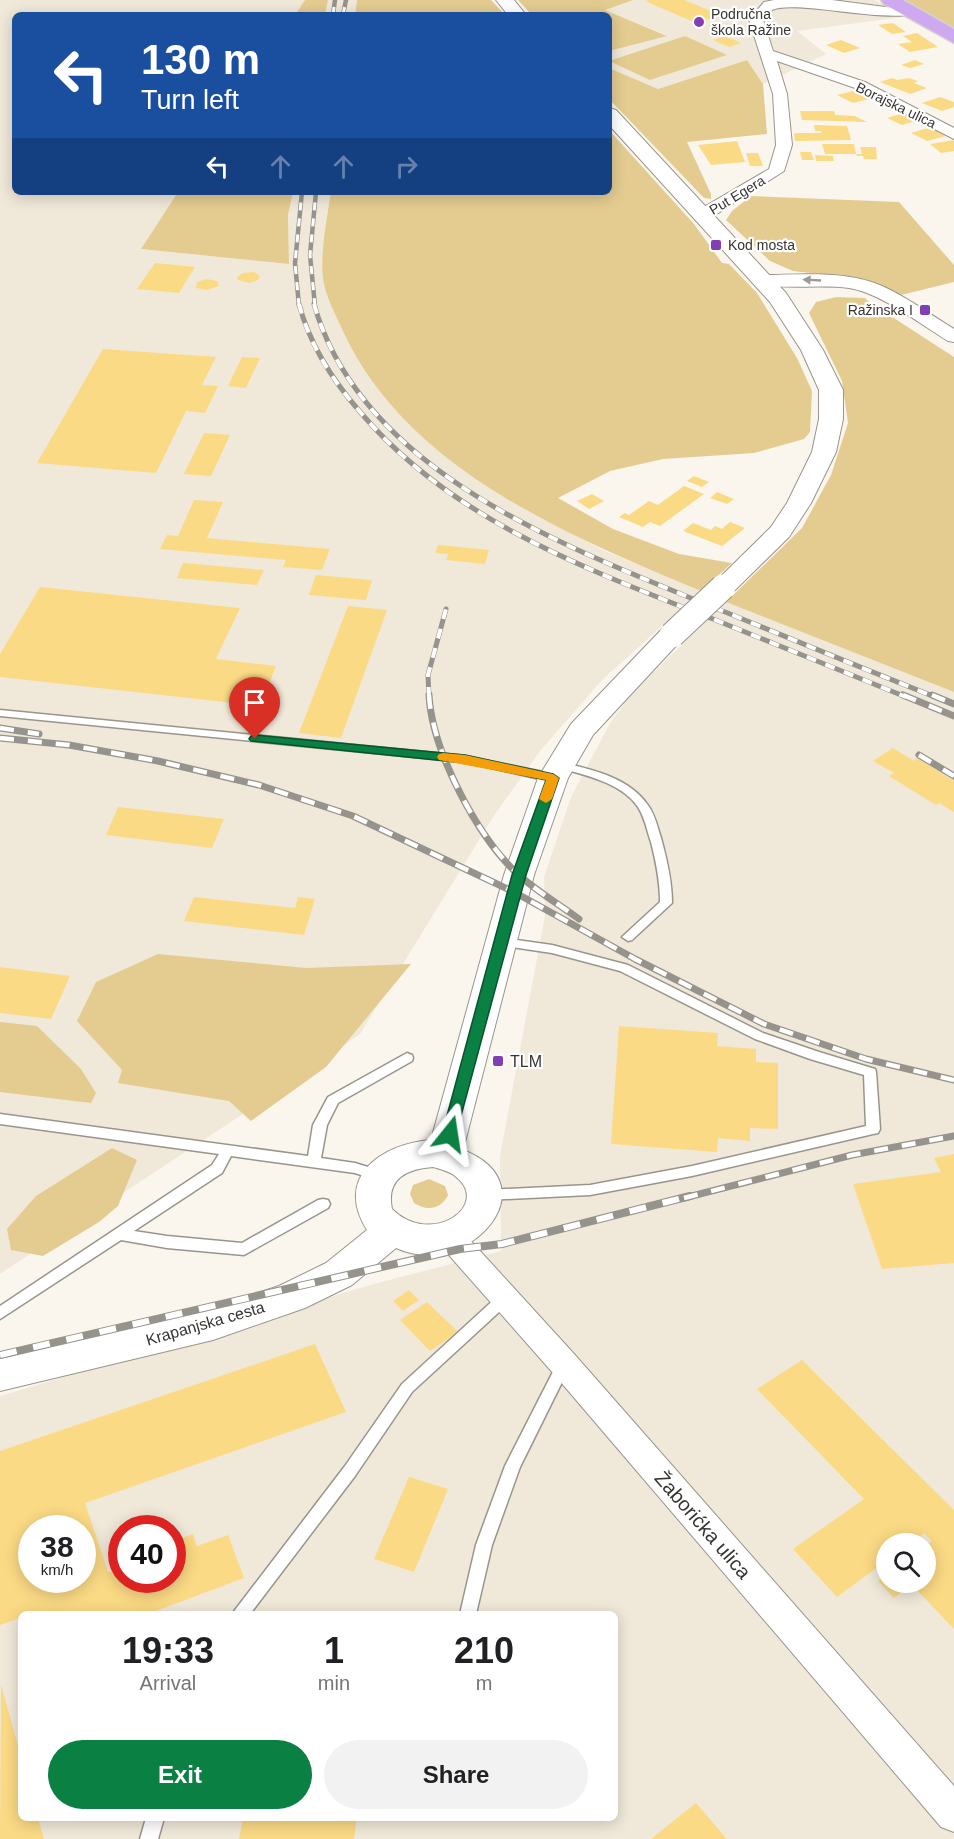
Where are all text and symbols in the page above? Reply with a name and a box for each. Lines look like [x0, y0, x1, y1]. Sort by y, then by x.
place label: Područna škola Ražine [711, 6, 791, 38]
marker: Područna škola Ražine [692, 15, 706, 29]
icon: left [42, 36, 120, 114]
text: 130 m [141, 36, 260, 83]
street label: Borajska ulica [853, 79, 939, 131]
text: Turn left [141, 85, 239, 115]
icon: left [201, 150, 234, 183]
icon: ahead [264, 150, 297, 183]
icon: ahead [327, 150, 360, 183]
icon: right [390, 150, 423, 183]
street label: Put Egera [706, 172, 768, 218]
place label: Kod mosta [728, 237, 795, 253]
marker: Kod mosta [709, 238, 723, 252]
one-way arrow [803, 275, 822, 284]
place label: Ražinska I [848, 302, 913, 318]
marker: Ražinska I [918, 303, 932, 317]
pin [229, 677, 280, 739]
icon: arrive [238, 686, 271, 719]
place label: TLM [510, 1053, 542, 1070]
marker: TLM [491, 1054, 505, 1068]
position arrow [418, 1102, 482, 1166]
street label: Krapanjska cesta [144, 1298, 267, 1349]
street label: Žaborićka ulica [651, 1467, 756, 1584]
speed limit sign: 40 [108, 1515, 186, 1593]
text: 38 [40, 1530, 74, 1563]
map controls [876, 1533, 936, 1593]
button: search [876, 1533, 936, 1593]
text: km/h [41, 1561, 73, 1578]
text: 19:33 [122, 1630, 214, 1671]
text: 1 [324, 1630, 344, 1671]
text: 210 [454, 1630, 514, 1671]
text: Arrival [140, 1672, 196, 1694]
text: min [318, 1672, 350, 1694]
text: m [476, 1672, 492, 1694]
button: Exit [48, 1740, 312, 1809]
button: Share [324, 1740, 588, 1809]

